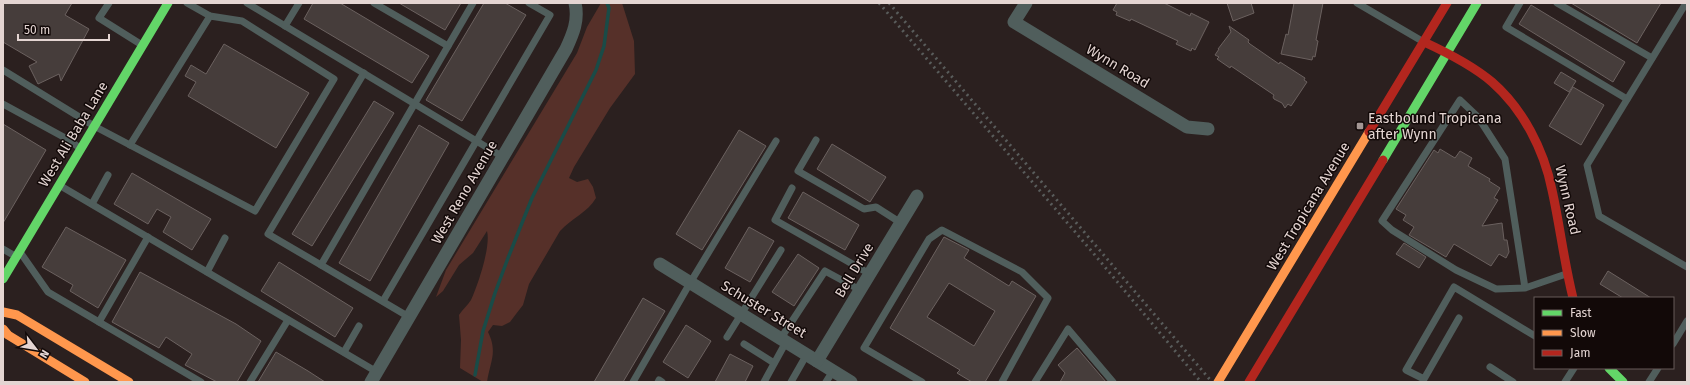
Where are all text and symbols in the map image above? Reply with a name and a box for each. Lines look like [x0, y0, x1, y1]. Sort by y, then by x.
scale bar [18, 16, 109, 42]
text: 50 m [24, 23, 50, 37]
street label: Wynn Road [1083, 41, 1152, 92]
street label: West Ali Baba Lane [35, 78, 112, 190]
place label: Eastbound Tropicana after Wynn [1368, 110, 1502, 143]
marker: Eastbound Tropicana after Wynn [1355, 121, 1365, 131]
street label: West Reno Avenue [428, 137, 501, 247]
street label: West Tropicana Avenue [1263, 139, 1354, 274]
street label: Wynn Road [1551, 164, 1584, 237]
street label: Bell Drive [831, 240, 877, 301]
street label: Schuster Street [718, 277, 810, 342]
legend [1534, 297, 1674, 369]
text: Fast [1570, 306, 1592, 320]
text: Slow [1570, 326, 1596, 340]
north arrow [16, 329, 56, 369]
text: Jam [1570, 346, 1590, 360]
text: N [37, 347, 52, 360]

